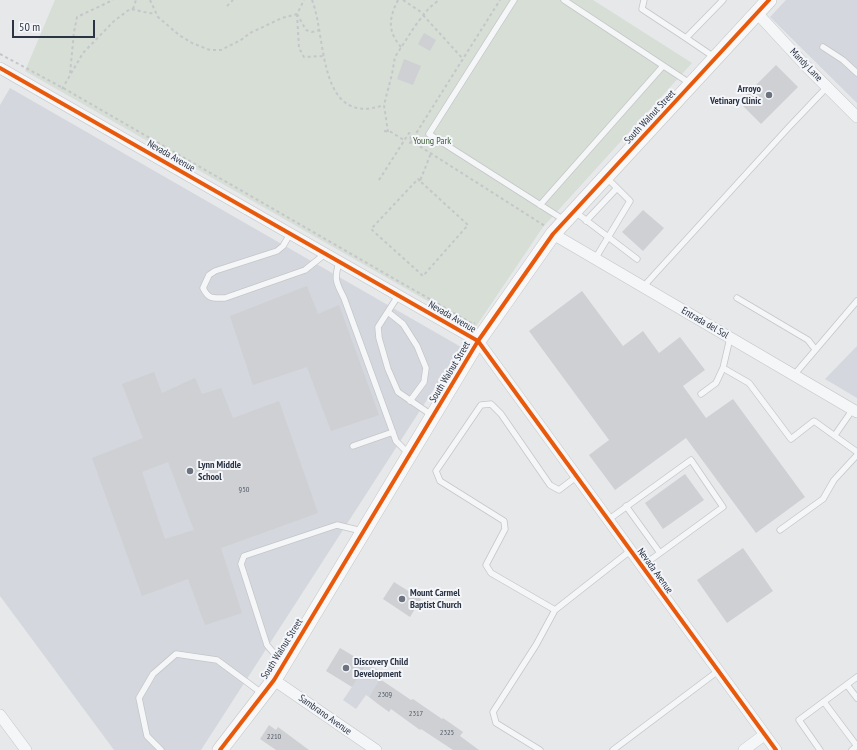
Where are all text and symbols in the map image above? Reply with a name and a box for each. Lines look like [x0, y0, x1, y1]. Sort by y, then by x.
scale bar [14, 12, 97, 38]
text: 50 m [19, 19, 40, 34]
street label: Mandy Lane [787, 46, 825, 84]
place label: Arroyo Vetinary Clinic [710, 83, 761, 106]
street label: South Walnut Street [622, 88, 678, 146]
marker: Arroyo Vetinary Clinic [764, 90, 774, 100]
park label: Young Park [413, 135, 451, 147]
street label: Nevada Avenue [145, 138, 197, 174]
street label: Nevada Avenue [426, 299, 478, 335]
street label: Entrada del Sol [679, 305, 731, 341]
street label: South Walnut Street [427, 339, 473, 405]
place label: Lynn Middle School [198, 459, 241, 482]
marker: Lynn Middle School [185, 466, 195, 476]
house number: 950 [239, 485, 249, 495]
street label: Nevada Avenue [635, 546, 675, 596]
place label: Mount Carmel Baptist Church [410, 587, 462, 610]
marker: Mount Carmel Baptist Church [397, 594, 407, 604]
street label: South Walnut Street [259, 616, 305, 682]
place label: Discovery Child Development [354, 656, 408, 680]
marker: Discovery Child Development [341, 663, 351, 673]
house number: 2309 [378, 690, 392, 700]
street label: Sambrano Avenue [296, 692, 354, 738]
house number: 2317 [409, 709, 423, 719]
house number: 2325 [440, 728, 454, 738]
house number: 2210 [267, 732, 281, 742]

